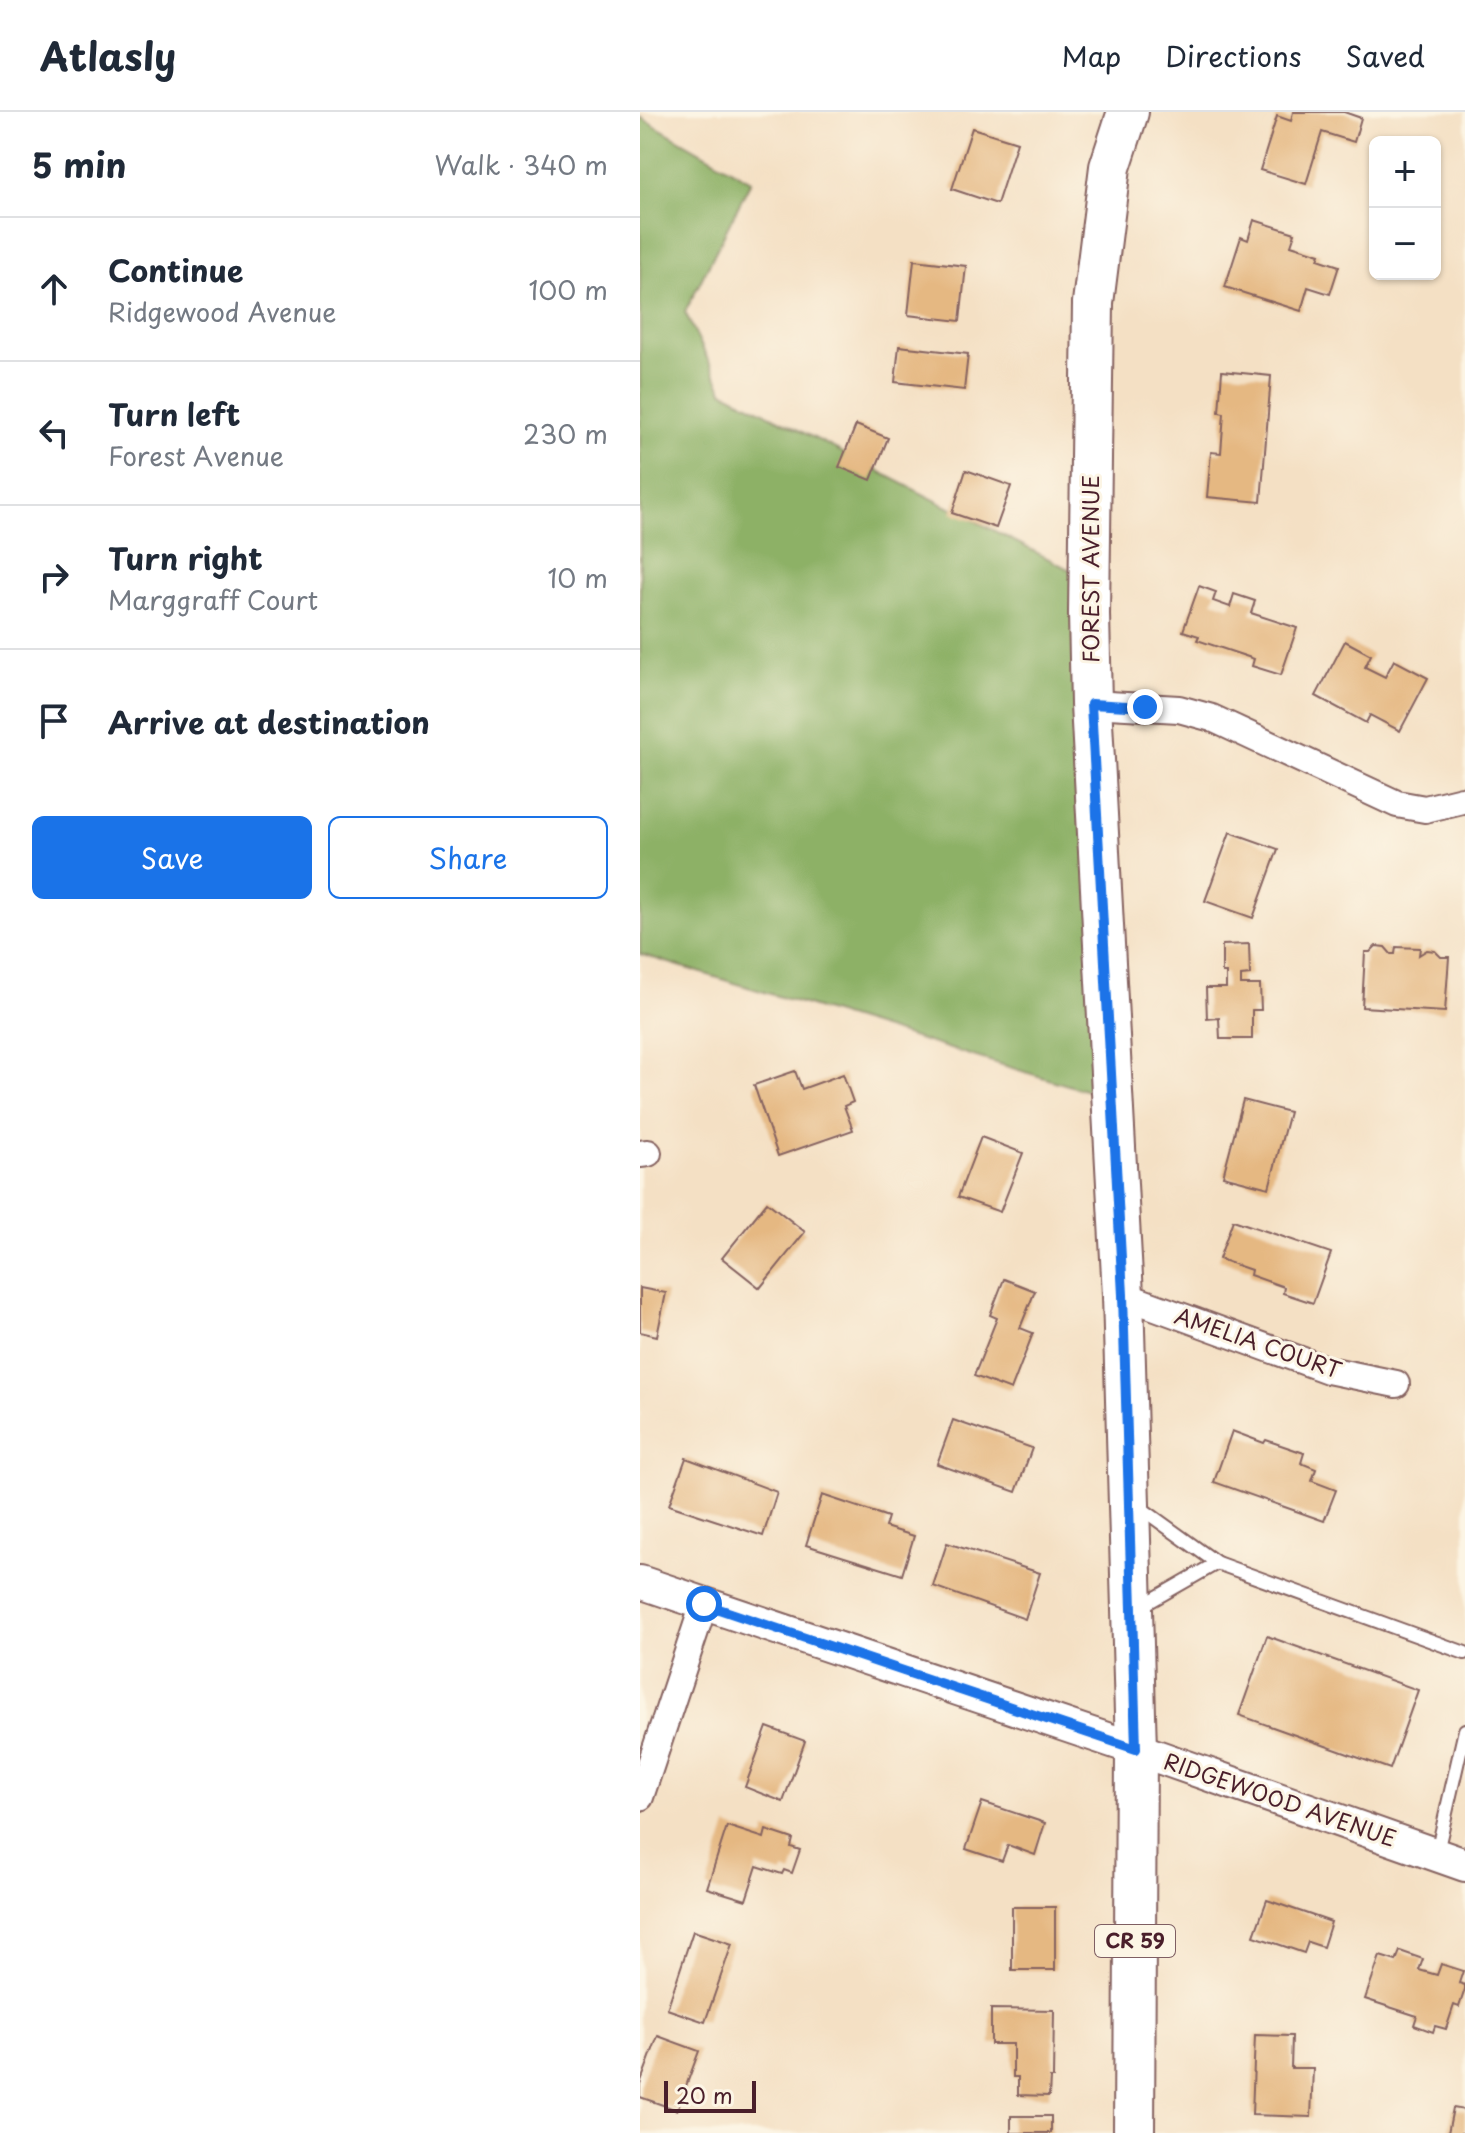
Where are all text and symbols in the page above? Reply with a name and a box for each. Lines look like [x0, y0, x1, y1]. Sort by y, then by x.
text: Atlasly [40, 27, 176, 84]
text: Map [1062, 34, 1121, 77]
text: Directions [1165, 34, 1302, 77]
text: Saved [1346, 34, 1425, 77]
map controls [1369, 136, 1441, 280]
button: + [1369, 136, 1441, 208]
text: 5 min [32, 138, 126, 190]
text: Walk · 340 m [435, 145, 608, 184]
button: − [1369, 208, 1441, 280]
text: Continue [108, 247, 243, 292]
icon: ahead [32, 267, 76, 311]
text: 100 m [528, 270, 608, 309]
text: Ridgewood Avenue [108, 292, 337, 331]
text: Turn left [108, 391, 240, 436]
icon: left [32, 411, 76, 455]
text: 230 m [523, 414, 608, 453]
text: Forest Avenue [108, 436, 284, 475]
street label: FOREST AVENUE [1073, 475, 1106, 663]
text: Turn right [108, 535, 263, 580]
icon: right [32, 555, 76, 599]
text: 10 m [547, 558, 608, 597]
text: Marggraff Court [108, 580, 318, 619]
route end [1127, 689, 1163, 725]
icon: arrive [32, 699, 76, 743]
text: Arrive at destination [108, 699, 430, 744]
button: Save [32, 816, 312, 899]
button: Share [328, 816, 608, 899]
street label: AMELIA COURT [1171, 1298, 1346, 1386]
route start [686, 1586, 722, 1622]
street label: RIDGEWOOD AVENUE [1160, 1743, 1401, 1854]
road number: CR 59 [1095, 1925, 1175, 1957]
scale bar [664, 2077, 756, 2113]
text: 20 m [676, 2078, 733, 2111]

